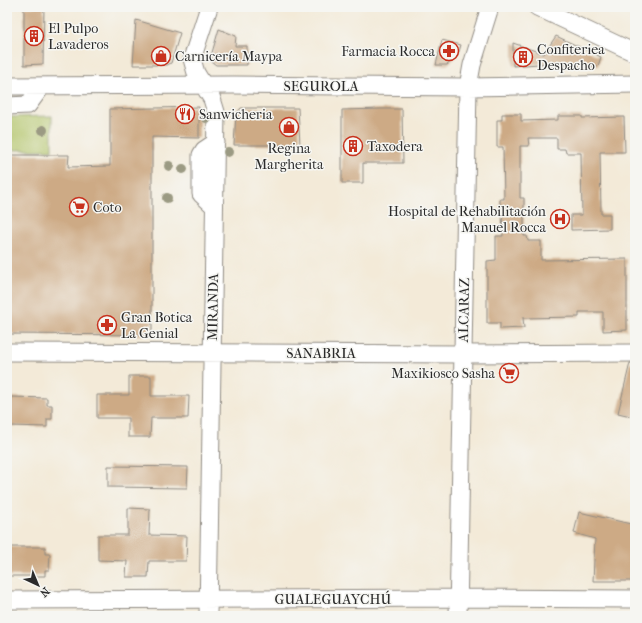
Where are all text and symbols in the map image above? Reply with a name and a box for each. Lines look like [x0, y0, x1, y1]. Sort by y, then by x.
place label: El Pulpo Lavaderos [48, 20, 109, 53]
building icon: El Pulpo Lavaderos [23, 25, 45, 47]
pharmacy icon: Farmacia Rocca [438, 40, 460, 62]
place label: Confiteriea Despacho [537, 41, 605, 74]
place label: Farmacia Rocca [341, 43, 436, 60]
shop icon: Carnicería Maypa [150, 45, 172, 67]
building icon: Confiteriea Despacho [512, 46, 534, 68]
place label: Carnicería Maypa [175, 48, 283, 65]
street label: SEGUROLA [284, 78, 359, 95]
restaurant icon: Sanwicheria [174, 103, 196, 125]
place label: Sanwicheria [199, 106, 273, 123]
shop icon: Regina Margherita [278, 116, 300, 138]
building icon: Taxodera [342, 135, 364, 157]
place label: Taxodera [367, 138, 423, 155]
place label: Regina Margherita [255, 140, 324, 173]
supermarket icon: Coto [68, 196, 90, 218]
place label: Coto [93, 199, 122, 216]
place label: Hospital de Rehabilitación Manuel Rocca [388, 203, 547, 236]
hospital icon: Hospital de Rehabilitación Manuel Rocca [549, 208, 571, 230]
street label: MIRANDA [204, 272, 222, 341]
street label: ALCARAZ [455, 277, 473, 343]
place label: Gran Botica La Genial [121, 309, 193, 342]
pharmacy icon: Gran Botica La Genial [96, 314, 118, 336]
street label: SANABRIA [286, 345, 357, 362]
supermarket icon: Maxikiosco Sasha [498, 362, 520, 384]
place label: Maxikiosco Sasha [391, 365, 496, 382]
north arrow [18, 565, 58, 605]
text: N [37, 584, 52, 600]
street label: GUALEGUAYCHÚ [275, 590, 392, 608]

